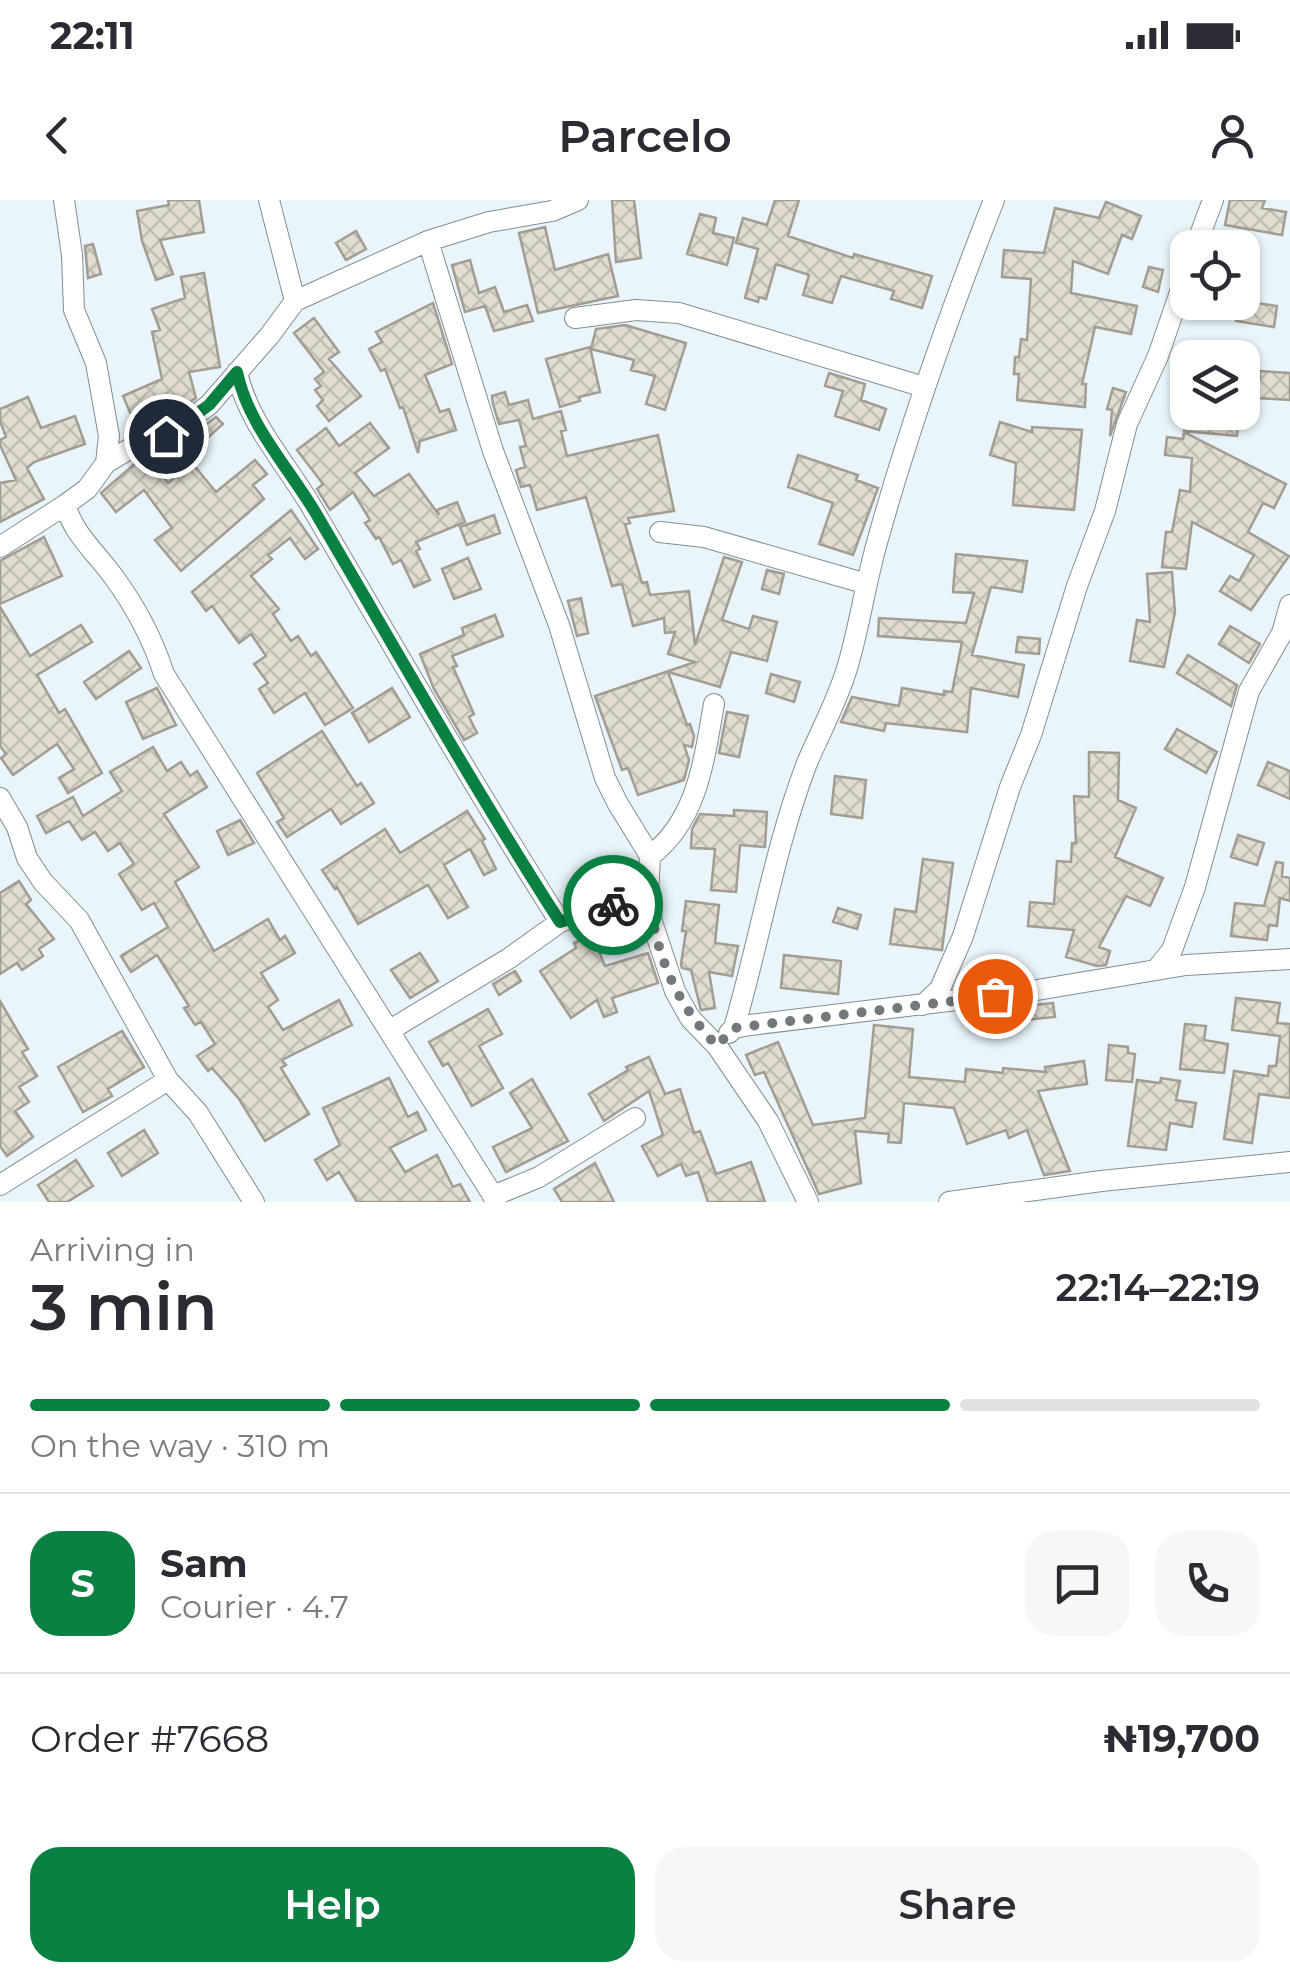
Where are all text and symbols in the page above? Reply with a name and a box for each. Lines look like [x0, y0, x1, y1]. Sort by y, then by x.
text: 22:11 [50, 12, 135, 59]
icon: back [30, 108, 85, 163]
text: Parcelo [558, 108, 732, 163]
icon: person [1205, 108, 1260, 163]
map controls [1170, 230, 1260, 430]
button: locate [1170, 230, 1260, 320]
button: layers [1170, 340, 1260, 430]
pin [124, 394, 209, 479]
icon: home [139, 409, 194, 464]
courier [563, 855, 663, 955]
icon: bike [586, 878, 641, 933]
pin [953, 954, 1038, 1039]
icon: bag [968, 969, 1023, 1024]
text: Arriving in [30, 1230, 195, 1269]
text: 22:14–22:19 [1056, 1264, 1260, 1311]
text: 3 min [30, 1267, 218, 1346]
text: On the way · 310 m [30, 1426, 330, 1465]
button: chat [1025, 1531, 1130, 1636]
button: phone [1155, 1531, 1260, 1636]
text: Sam [160, 1540, 248, 1587]
text: S [70, 1560, 95, 1607]
text: Courier · 4.7 [160, 1587, 349, 1626]
text: Order #7668 [30, 1715, 269, 1762]
text: ₦19,700 [1103, 1715, 1260, 1762]
button: Help [30, 1847, 635, 1962]
button: Share [655, 1847, 1260, 1962]

